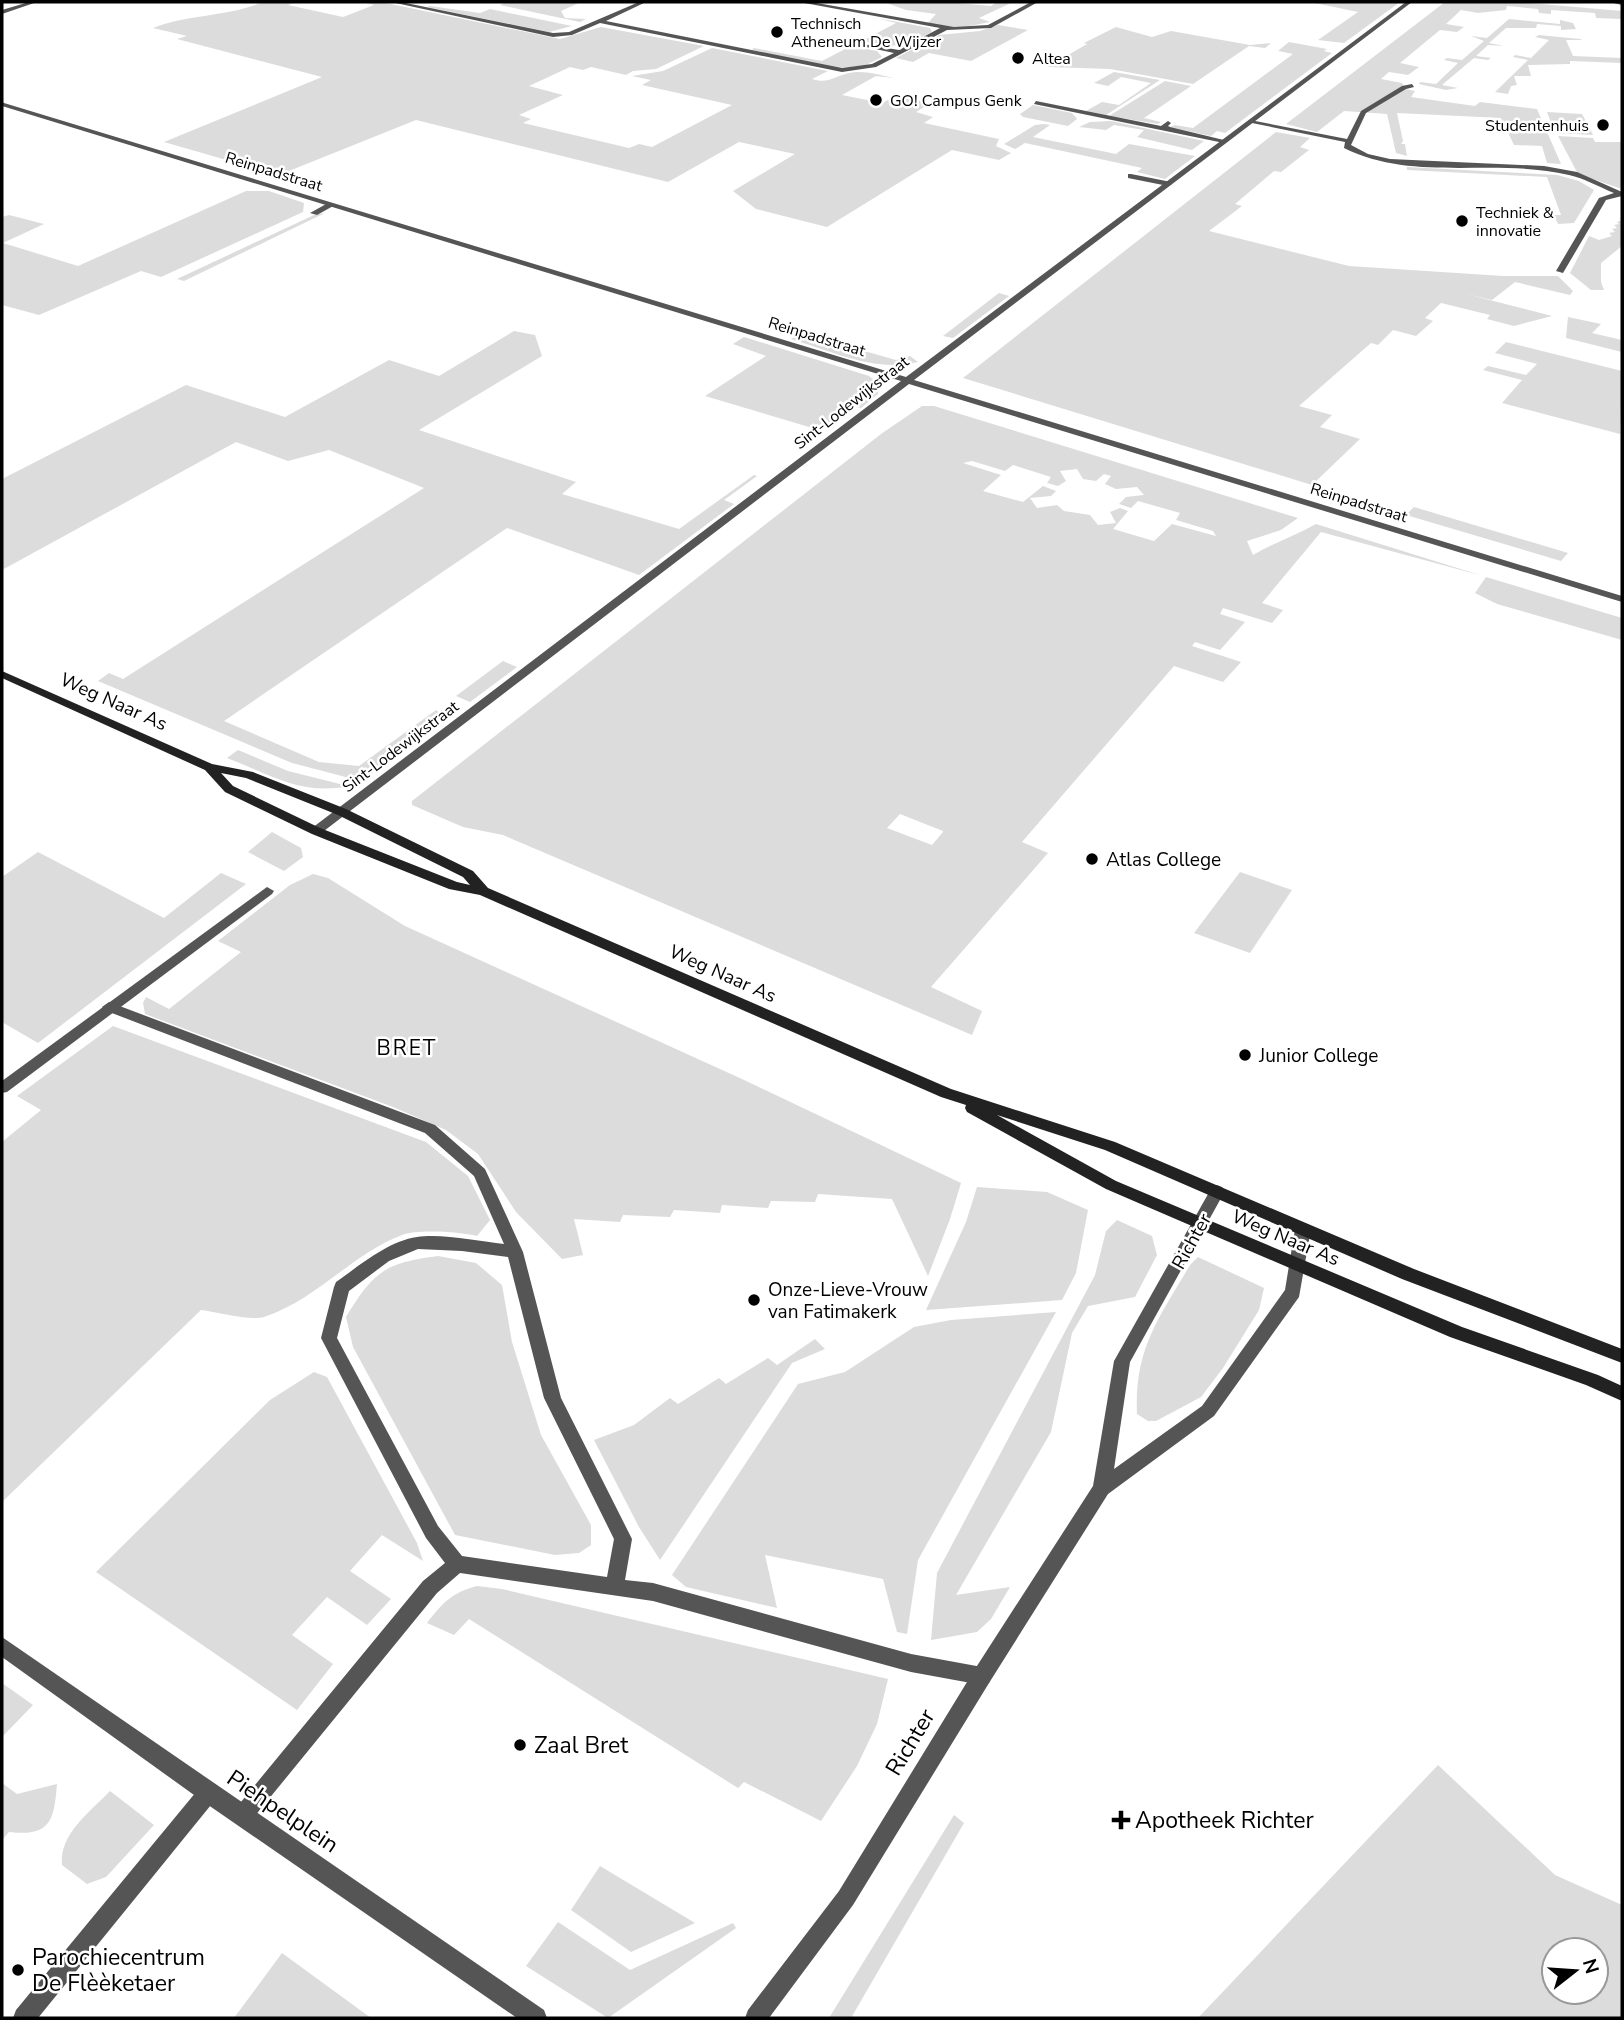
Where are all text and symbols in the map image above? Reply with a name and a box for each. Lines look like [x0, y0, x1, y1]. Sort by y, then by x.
place label: Technisch Atheneum De Wijzer [791, 13, 941, 53]
marker: Technisch Atheneum De Wijzer [769, 24, 785, 40]
place label: Altea [1032, 48, 1071, 70]
marker: Altea [1010, 50, 1026, 66]
place label: GO! Campus Genk [890, 90, 1023, 112]
marker: GO! Campus Genk [868, 92, 884, 108]
place label: Studentenhuis [1485, 115, 1589, 137]
marker: Studentenhuis [1595, 117, 1611, 133]
street label: Reinpadstraat [222, 147, 325, 197]
place label: Techniek & innovatie [1476, 202, 1554, 242]
marker: Techniek & innovatie [1454, 213, 1470, 229]
street label: Reinpadstraat [765, 312, 868, 362]
street label: Sint-Lodewijkstraat [790, 351, 914, 455]
street label: Reinpadstraat [1307, 478, 1410, 528]
street label: Weg Naar As [56, 667, 171, 737]
street label: Sint-Lodewijkstraat [338, 696, 464, 798]
place label: Atlas College [1106, 847, 1221, 873]
marker: Atlas College [1084, 851, 1100, 867]
street label: Weg Naar As [665, 939, 780, 1009]
district label: BRET [377, 1034, 437, 1062]
place label: Junior College [1258, 1043, 1378, 1069]
marker: Junior College [1237, 1047, 1253, 1063]
street label: Weg Naar As [1228, 1204, 1343, 1272]
street label: Richter [1166, 1209, 1218, 1274]
place label: Onze-Lieve-Vrouw van Fatimakerk [768, 1277, 928, 1325]
marker: Onze-Lieve-Vrouw van Fatimakerk [746, 1292, 762, 1308]
street label: Richter [878, 1702, 943, 1781]
place label: Zaal Bret [534, 1730, 629, 1761]
marker: Zaal Bret [512, 1737, 528, 1753]
street label: Piehpelplein [221, 1763, 345, 1860]
place label: Apotheek Richter [1135, 1805, 1314, 1836]
marker: Apotheek Richter [1113, 1812, 1129, 1828]
north arrow [1540, 1936, 1610, 2006]
place label: Parochiecentrum De Flèèketaer [32, 1942, 205, 1999]
text: N [1576, 1956, 1605, 1977]
marker: Parochiecentrum De Flèèketaer [10, 1962, 26, 1978]

